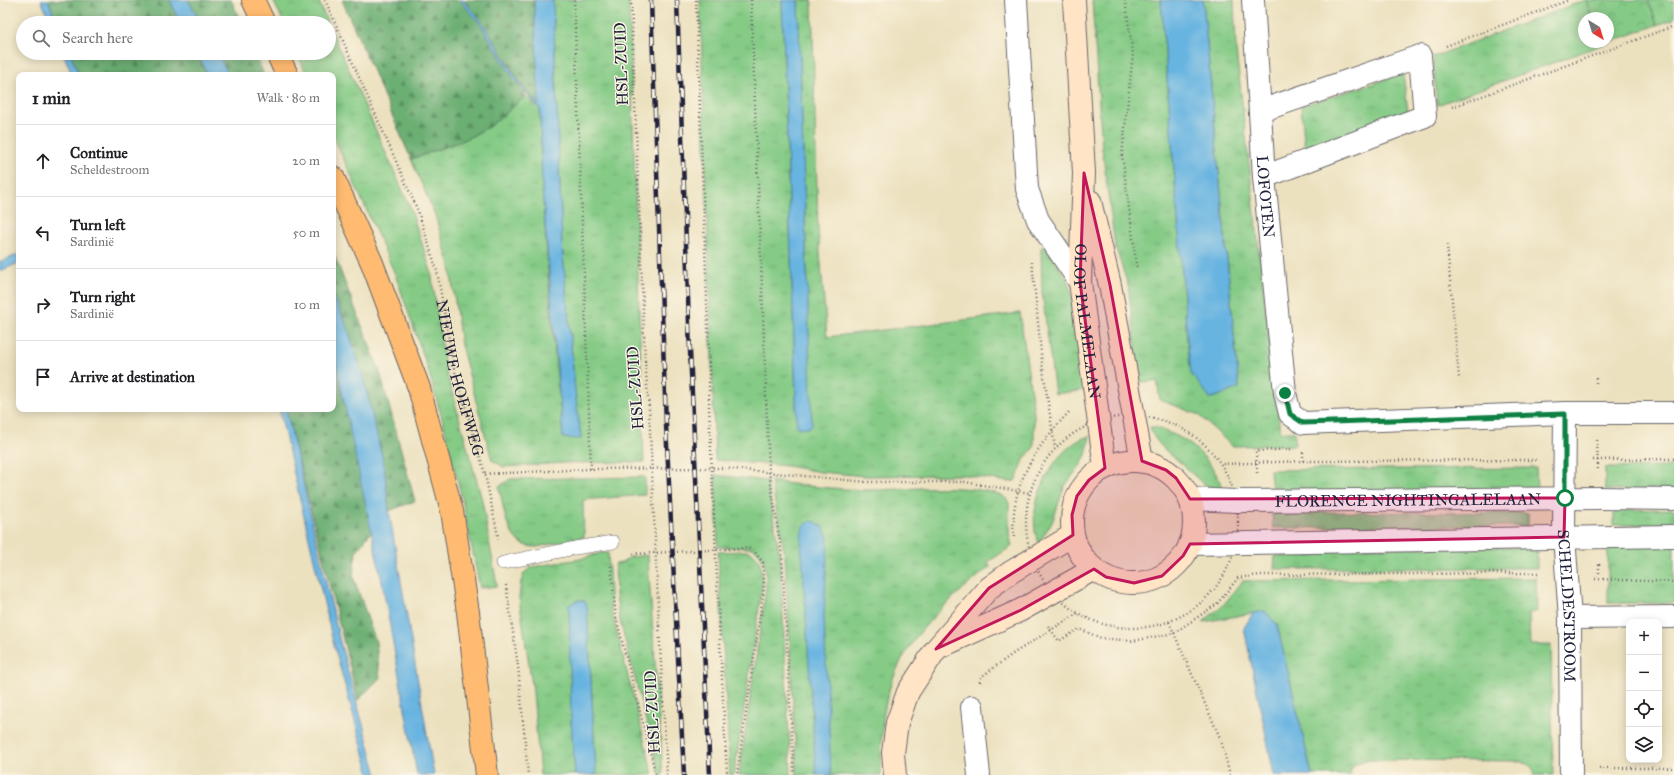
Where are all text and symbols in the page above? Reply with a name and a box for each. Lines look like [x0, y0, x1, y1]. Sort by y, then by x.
north arrow [1578, 12, 1614, 48]
search box [16, 16, 336, 60]
street label: HSL-ZUID [610, 22, 632, 106]
icon: search [30, 27, 52, 49]
text: Search here [62, 29, 133, 47]
text: 1 min [32, 88, 71, 109]
text: Walk · 80 m [257, 90, 320, 106]
text: Continue [70, 144, 128, 162]
icon: ahead [32, 150, 54, 172]
text: 20 m [292, 153, 320, 169]
street label: LOFOTEN [1253, 155, 1279, 239]
text: Scheldestroom [70, 162, 149, 178]
text: Turn left [70, 216, 126, 234]
icon: left [32, 222, 54, 244]
text: 50 m [293, 225, 320, 241]
text: Sardinië [70, 234, 114, 250]
street label: OLOF PALMELAAN [1070, 243, 1105, 401]
text: Turn right [70, 288, 135, 306]
icon: right [32, 294, 54, 316]
text: 10 m [294, 297, 320, 313]
street label: NIEUWE HOEFWEG [433, 298, 489, 459]
text: Sardinië [70, 306, 114, 322]
street label: HSL-ZUID [623, 346, 647, 430]
icon: arrive [32, 366, 54, 388]
text: Arrive at destination [70, 368, 195, 386]
route end [1276, 384, 1294, 402]
street label: FLORENCE NIGHTINGALELAAN [1275, 489, 1542, 510]
route start [1556, 489, 1574, 507]
street label: SCHELDESTROOM [1554, 529, 1580, 682]
map controls [1626, 619, 1662, 763]
button: + [1626, 619, 1662, 655]
button: − [1626, 655, 1662, 691]
street label: HSL-ZUID [640, 670, 664, 754]
button: locate [1626, 691, 1662, 727]
button: layers [1626, 727, 1662, 763]

